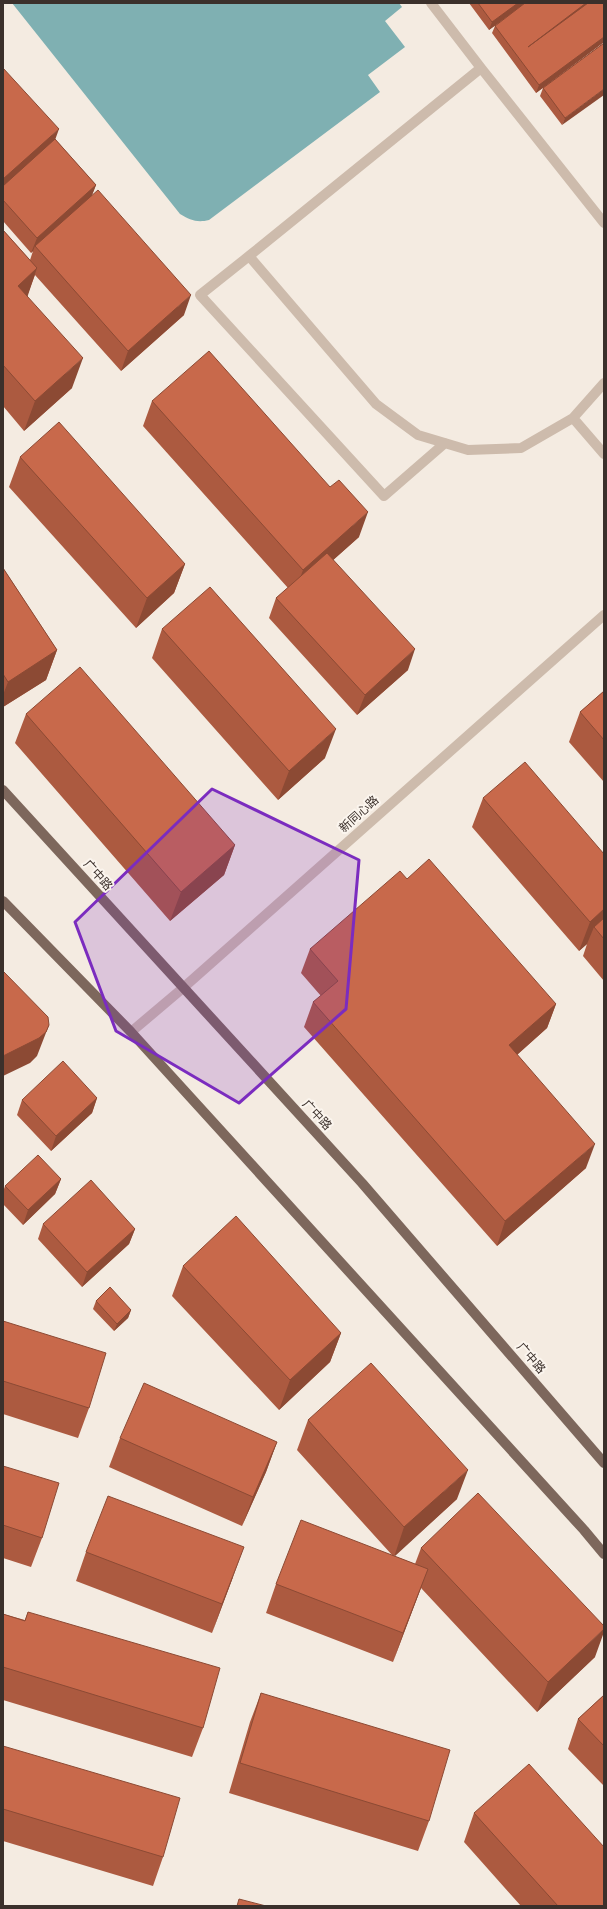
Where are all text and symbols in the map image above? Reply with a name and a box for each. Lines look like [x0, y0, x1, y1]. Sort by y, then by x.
street label: 新同心路 [336, 793, 382, 835]
street label: 广中路 [81, 857, 115, 893]
street label: 广中路 [300, 1097, 334, 1133]
street label: 广中路 [514, 1340, 548, 1376]

